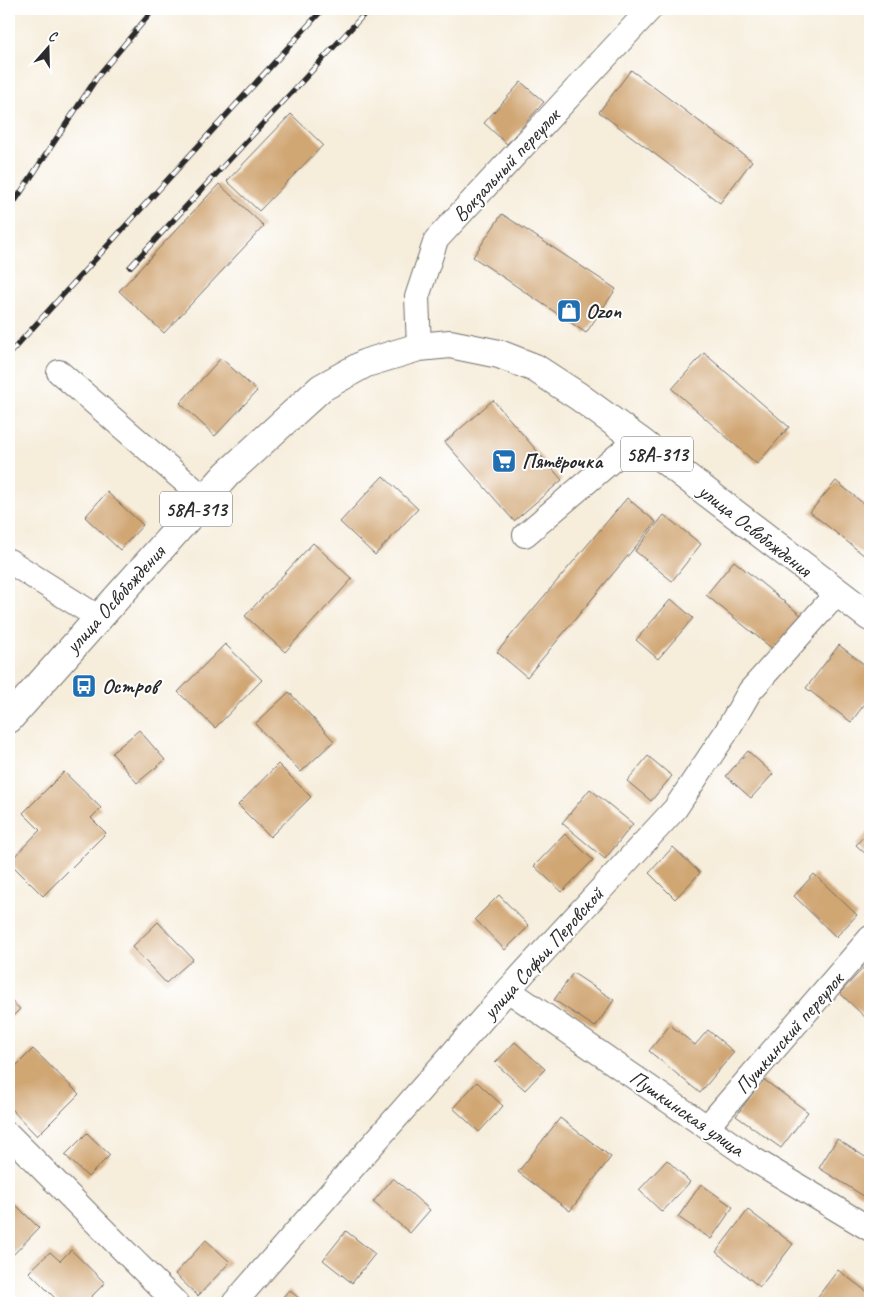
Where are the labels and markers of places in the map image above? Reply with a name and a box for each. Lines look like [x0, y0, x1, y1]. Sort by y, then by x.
shop icon: Ozon [556, 298, 582, 324]
place label: Ozon [586, 298, 621, 324]
supermarket icon: Пятёрочка [491, 448, 517, 474]
place label: Пятёрочка [522, 448, 604, 474]
bus stop icon: Остров [71, 673, 97, 699]
place label: Остров [102, 673, 162, 699]

